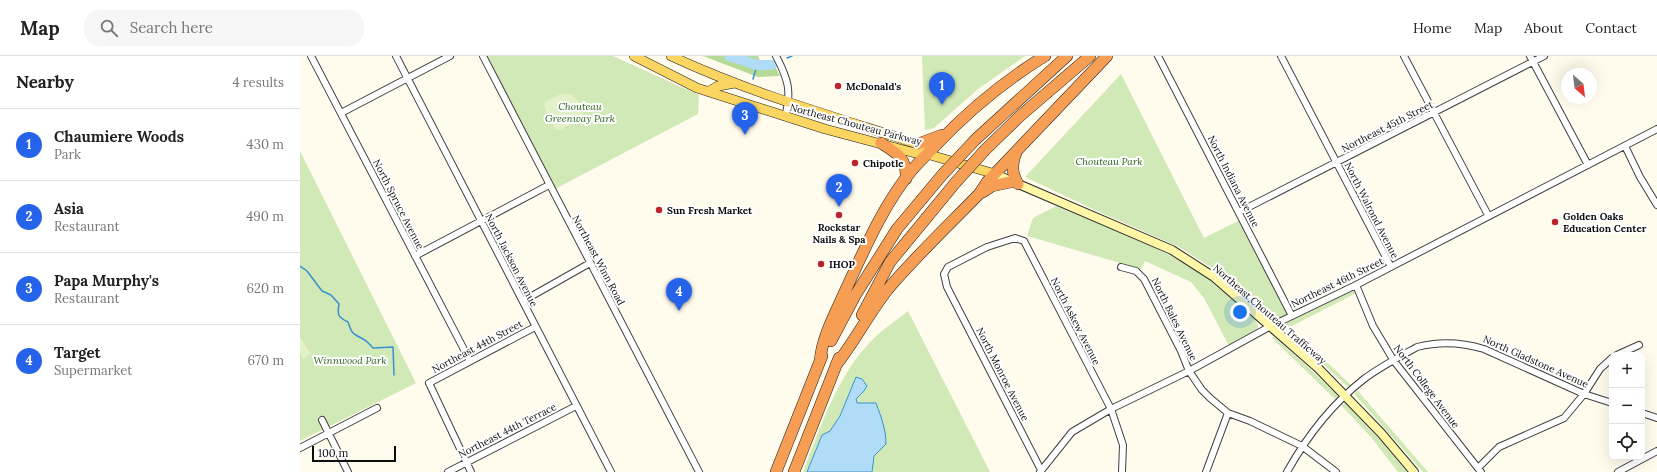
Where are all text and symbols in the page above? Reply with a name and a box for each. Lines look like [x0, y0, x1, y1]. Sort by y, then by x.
search box [84, 10, 364, 46]
text: Map [20, 16, 60, 40]
icon: search [98, 17, 120, 39]
text: Search here [130, 18, 213, 37]
text: Home [1413, 19, 1452, 37]
text: Map [1474, 19, 1502, 37]
text: About [1524, 19, 1563, 37]
text: Contact [1585, 19, 1637, 37]
north arrow [1561, 68, 1597, 104]
text: Nearby [16, 71, 74, 93]
pin: 1 [929, 72, 955, 105]
text: 4 results [233, 74, 284, 91]
place label: McDonald's [846, 80, 901, 93]
marker: McDonald's [833, 81, 843, 91]
street label: Northeast 45th Street [1339, 98, 1435, 155]
park label: Chouteau Greenway Park [545, 100, 615, 125]
street label: Northeast Chouteau Parkway [788, 101, 924, 149]
pin: 3 [732, 102, 758, 135]
text: Chaumiere Woods [54, 127, 184, 146]
street label: North Indiana Avenue [1205, 133, 1263, 230]
text: 1 [26, 136, 32, 153]
text: 430 m [247, 136, 284, 153]
text: Park [54, 146, 81, 163]
park label: Chouteau Park [1075, 155, 1143, 168]
street label: North Spruce Avenue [370, 157, 427, 252]
place label: Chipotle [863, 157, 904, 170]
marker: Chipotle [850, 158, 860, 168]
street label: North Walrond Avenue [1342, 160, 1402, 261]
pin: 2 [826, 174, 852, 207]
text: Asia [54, 199, 84, 218]
place label: Sun Fresh Market [667, 204, 753, 217]
marker: Sun Fresh Market [654, 205, 664, 215]
text: 2 [26, 208, 32, 225]
text: 490 m [246, 208, 284, 225]
marker: Rockstar Nails & Spa [834, 210, 844, 220]
place label: Golden Oaks Education Center [1563, 210, 1647, 235]
street label: North Jackson Avenue [482, 211, 541, 309]
street label: Northeast Winn Road [569, 213, 628, 307]
marker: Golden Oaks Education Center [1550, 217, 1560, 227]
text: Restaurant [54, 218, 120, 235]
place label: Rockstar Nails & Spa [812, 221, 866, 246]
street label: Northeast 46th Street [1289, 254, 1386, 311]
place label: IHOP [829, 258, 855, 271]
marker: IHOP [816, 259, 826, 269]
street label: Northeast Chouteau Trafficway [1210, 262, 1330, 368]
text: Papa Murphy's [54, 271, 159, 290]
street label: North Askew Avenue [1048, 275, 1103, 368]
street label: North Bales Avenue [1149, 275, 1201, 363]
pin: 4 [666, 278, 692, 311]
text: 3 [25, 280, 33, 297]
text: 620 m [246, 280, 284, 297]
text: Restaurant [54, 290, 120, 307]
your location [1230, 302, 1250, 322]
street label: Northeast 44th Street [430, 317, 525, 376]
street label: North Monroe Avenue [973, 325, 1032, 424]
street label: North Gladstone Avenue [1481, 332, 1591, 391]
street label: North College Avenue [1391, 342, 1463, 431]
text: Target [54, 343, 101, 362]
text: 4 [25, 352, 33, 369]
text: 670 m [247, 352, 284, 369]
map controls [1609, 352, 1645, 460]
button: + [1609, 352, 1645, 388]
park label: Winnwood Park [314, 354, 386, 367]
text: Supermarket [54, 362, 132, 379]
button: − [1609, 388, 1645, 424]
street label: Northeast 44th Terrace [456, 400, 559, 461]
button: locate [1609, 424, 1645, 460]
scale bar [312, 444, 396, 463]
text: 100 m [318, 446, 348, 460]

